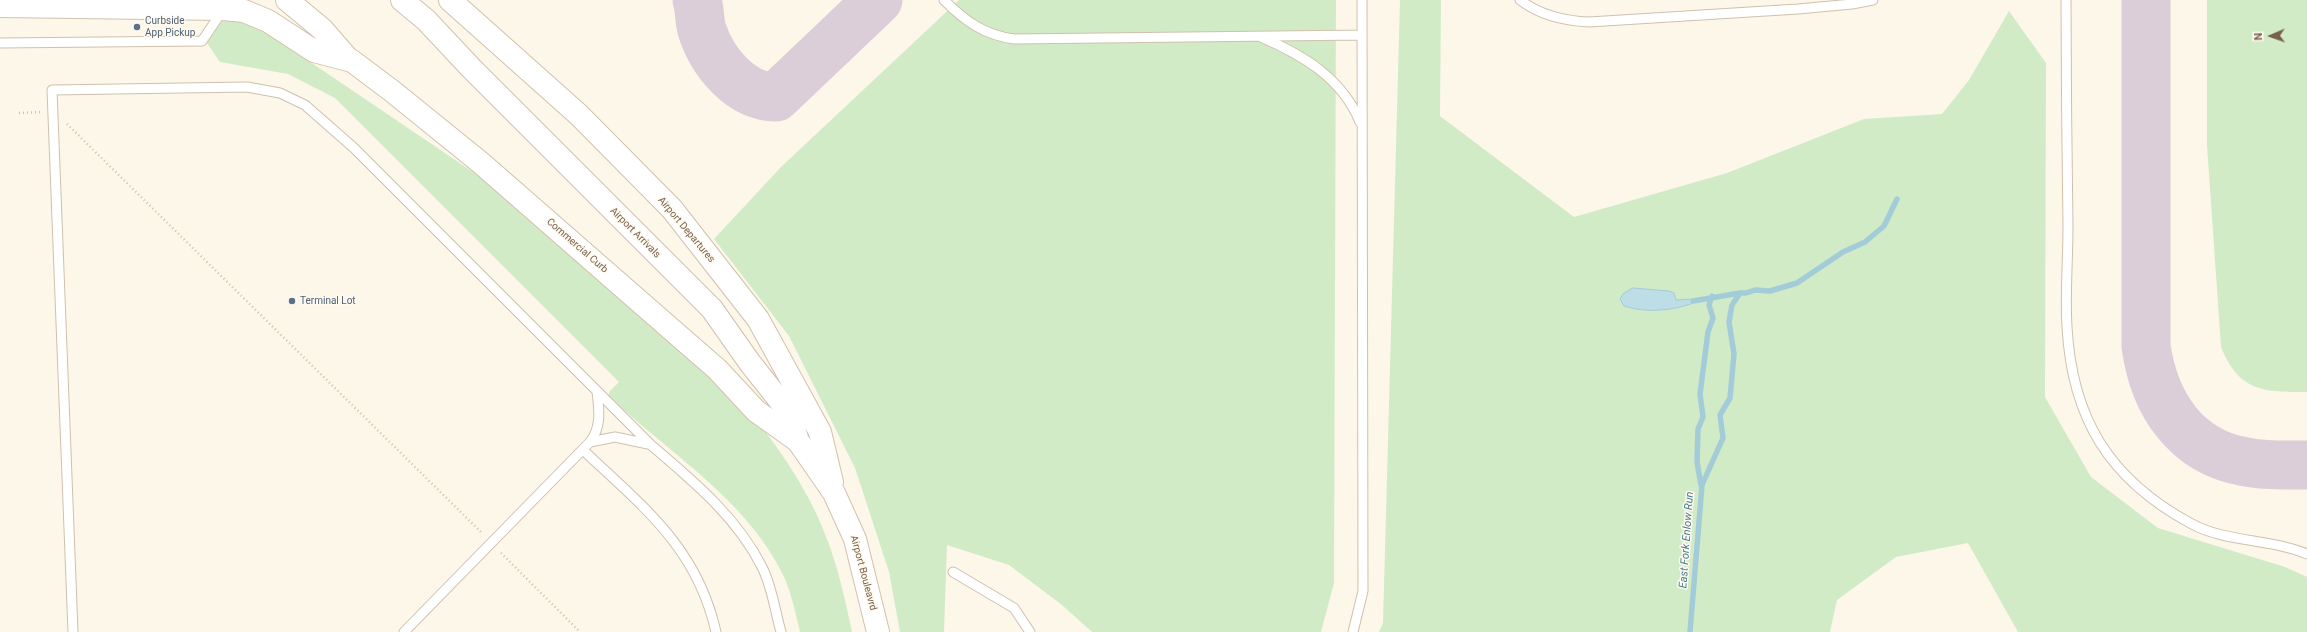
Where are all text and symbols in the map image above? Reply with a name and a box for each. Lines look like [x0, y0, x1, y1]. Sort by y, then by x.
place label: Curbside App Pickup [145, 15, 195, 38]
north arrow [2251, 16, 2291, 56]
marker: Curbside App Pickup [132, 22, 142, 32]
text: N [2252, 32, 2265, 41]
street label: Airport Departures [655, 195, 717, 265]
street label: Airport Arrivals [607, 205, 663, 261]
street label: Commercial Curb [544, 216, 610, 276]
place label: Terminal Lot [300, 295, 356, 307]
marker: Terminal Lot [287, 296, 297, 306]
water label: East Fork Enlow Run [1677, 491, 1697, 589]
street label: Airport Bouleavrd [847, 534, 879, 612]

